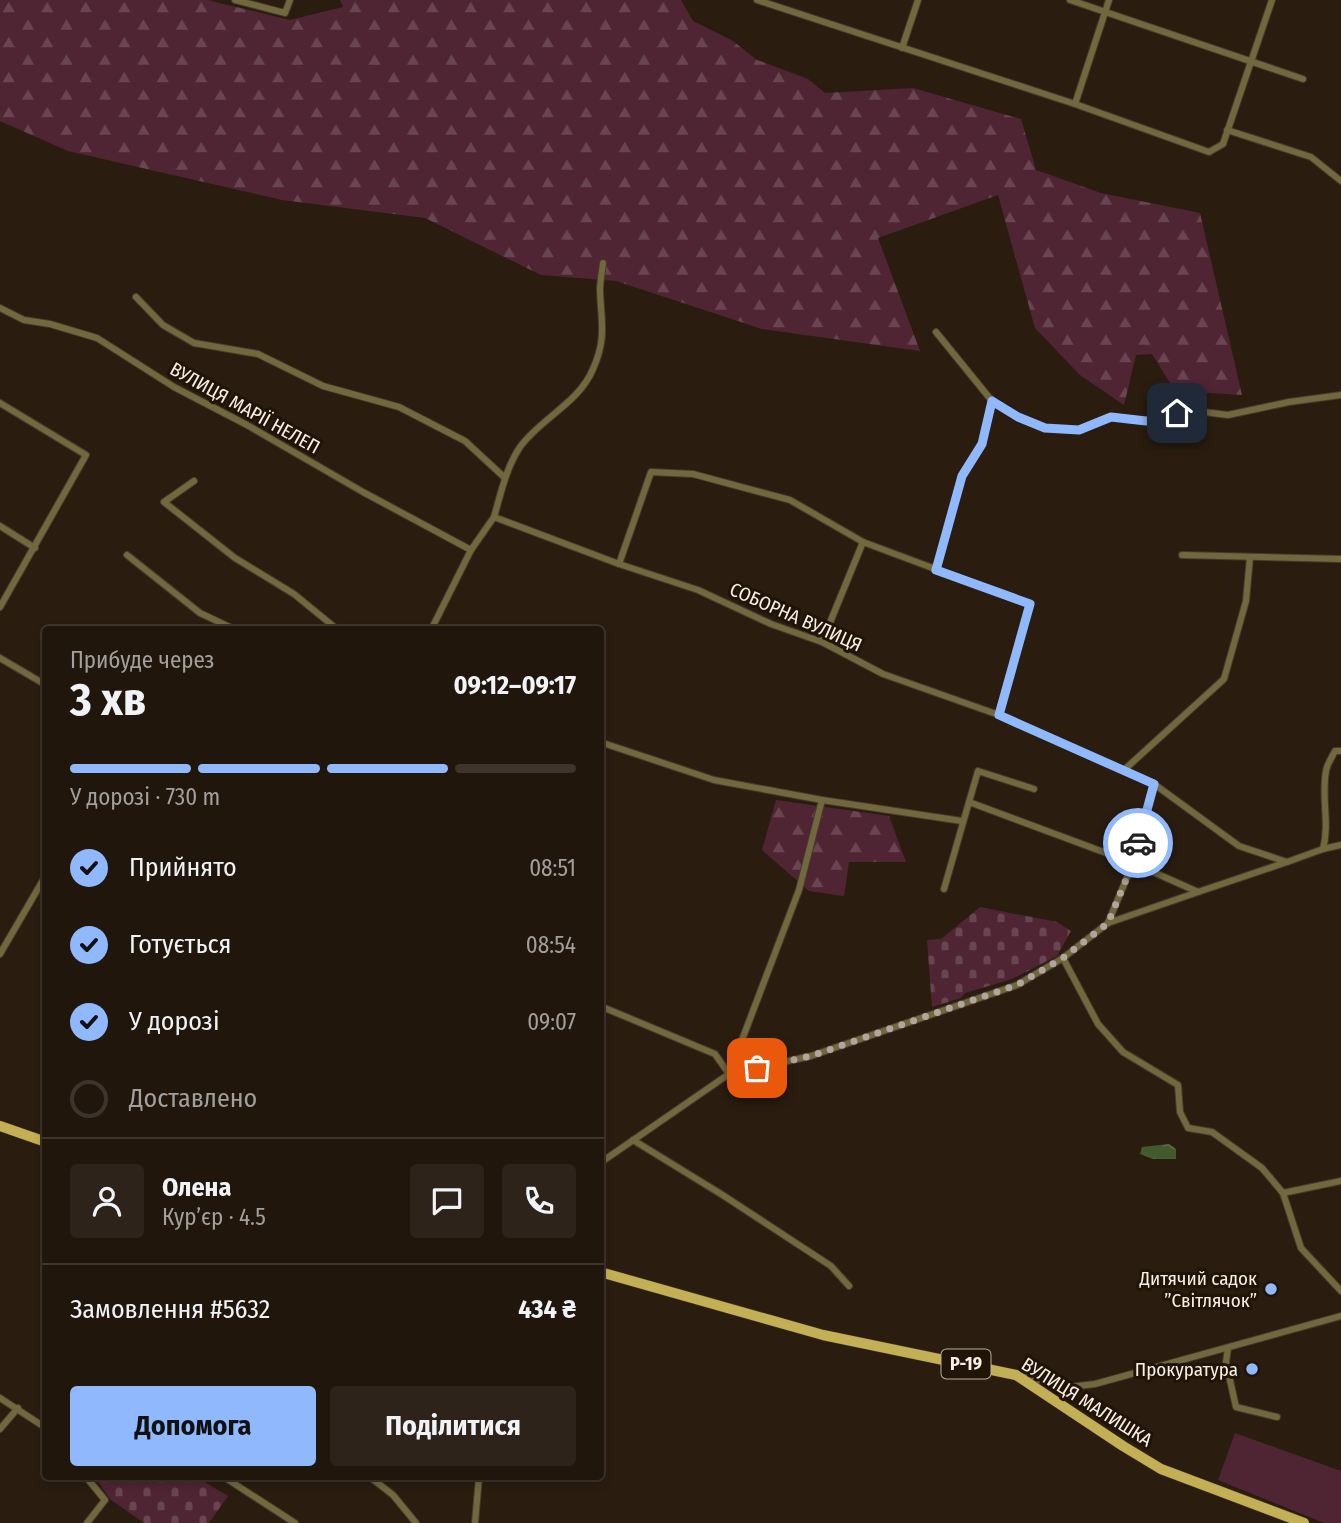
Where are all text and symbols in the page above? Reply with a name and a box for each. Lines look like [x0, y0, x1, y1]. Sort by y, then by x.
street label: ВУЛИЦЯ МАРІЇ НЕЛЕП [166, 357, 324, 459]
pin [1147, 383, 1207, 443]
icon: home [1158, 394, 1196, 432]
street label: СОБОРНА ВУЛИЦЯ [726, 578, 866, 656]
text: Прибуде через [70, 646, 215, 674]
text: 09:12–09:17 [454, 670, 576, 701]
text: 3 хв [70, 672, 146, 727]
text: У дорозі · 730 m [70, 783, 220, 811]
courier [1103, 808, 1173, 878]
icon: car [1119, 824, 1157, 862]
icon: check [70, 849, 108, 887]
text: Прийнято [129, 852, 237, 883]
text: 08:51 [529, 854, 576, 882]
icon: check [70, 926, 108, 964]
text: Готується [129, 929, 231, 960]
text: 08:54 [526, 931, 576, 959]
icon: check [70, 1003, 108, 1041]
text: У дорозі [129, 1006, 219, 1037]
text: 09:07 [527, 1008, 576, 1036]
pin [727, 1038, 787, 1098]
icon: bag [738, 1049, 776, 1087]
text: Доставлено [129, 1083, 257, 1114]
button: person [70, 1164, 144, 1238]
button: chat [410, 1164, 484, 1238]
button: phone [502, 1164, 576, 1238]
text: Олена [162, 1172, 231, 1203]
text: Кур’єр · 4.5 [162, 1203, 266, 1231]
place label: Дитячий садок ”Світлячок” [1139, 1267, 1257, 1312]
marker: Дитячий садок ”Світлячок” [1263, 1281, 1279, 1297]
text: Замовлення #5632 [70, 1294, 270, 1325]
text: 434 ₴ [518, 1294, 576, 1325]
road number: Р-19 [942, 1350, 990, 1378]
street label: ВУЛИЦЯ МАЛИШКА [1017, 1353, 1157, 1451]
place label: Прокуратура [1135, 1358, 1238, 1381]
marker: Прокуратура [1244, 1361, 1260, 1377]
button: Допомога [70, 1386, 316, 1466]
button: Поділитися [330, 1386, 576, 1466]

